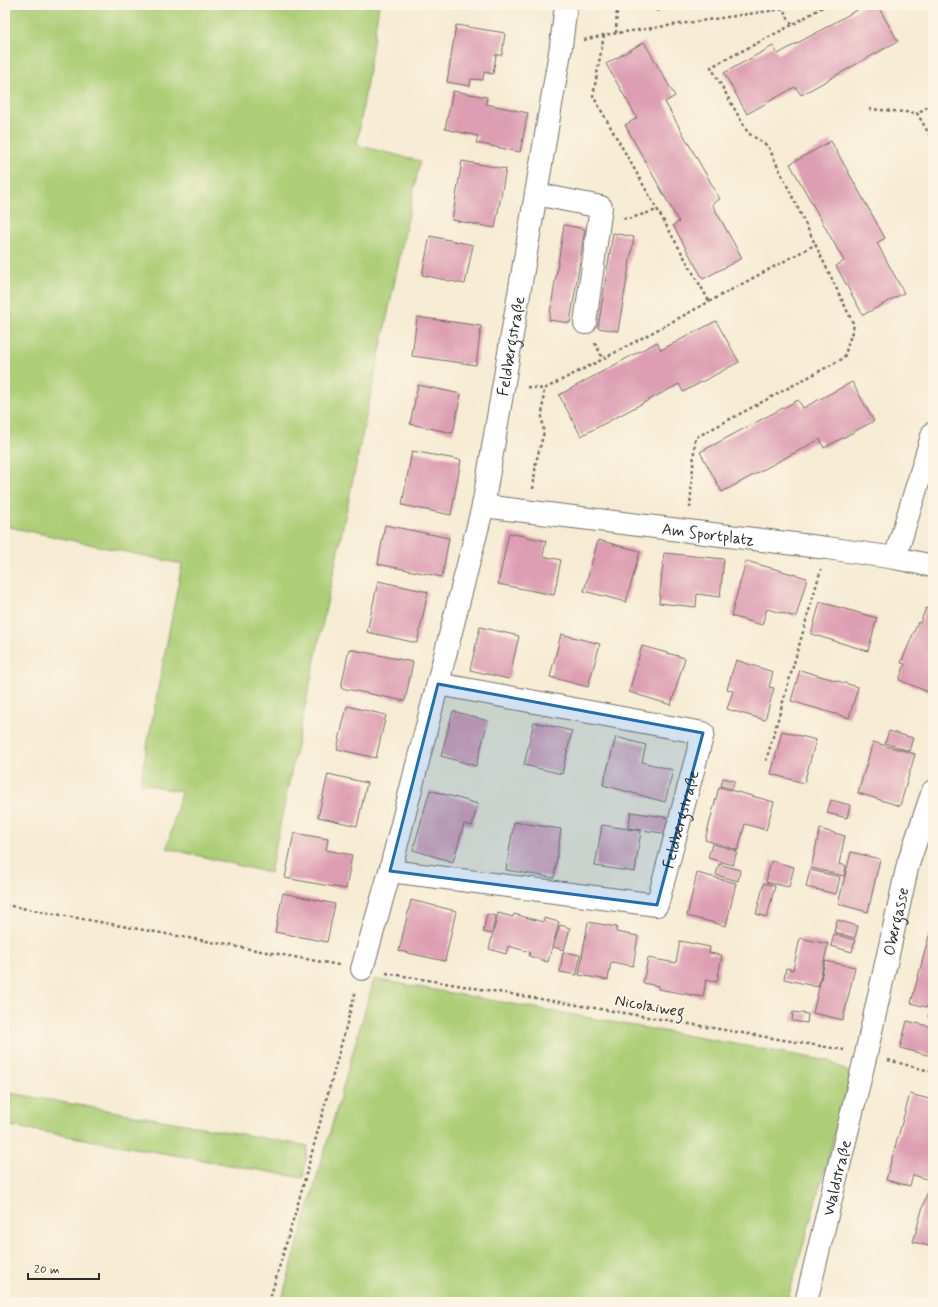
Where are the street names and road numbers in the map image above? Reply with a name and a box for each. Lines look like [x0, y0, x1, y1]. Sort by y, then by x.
street label: Feldbergstraße [493, 294, 530, 398]
street label: Am Sportplatz [661, 519, 756, 551]
street label: Feldbergstraße [658, 768, 705, 871]
street label: Obergasse [879, 886, 915, 958]
street label: Nicolaiweg [613, 990, 686, 1024]
street label: Waldstraße [818, 1138, 857, 1218]

